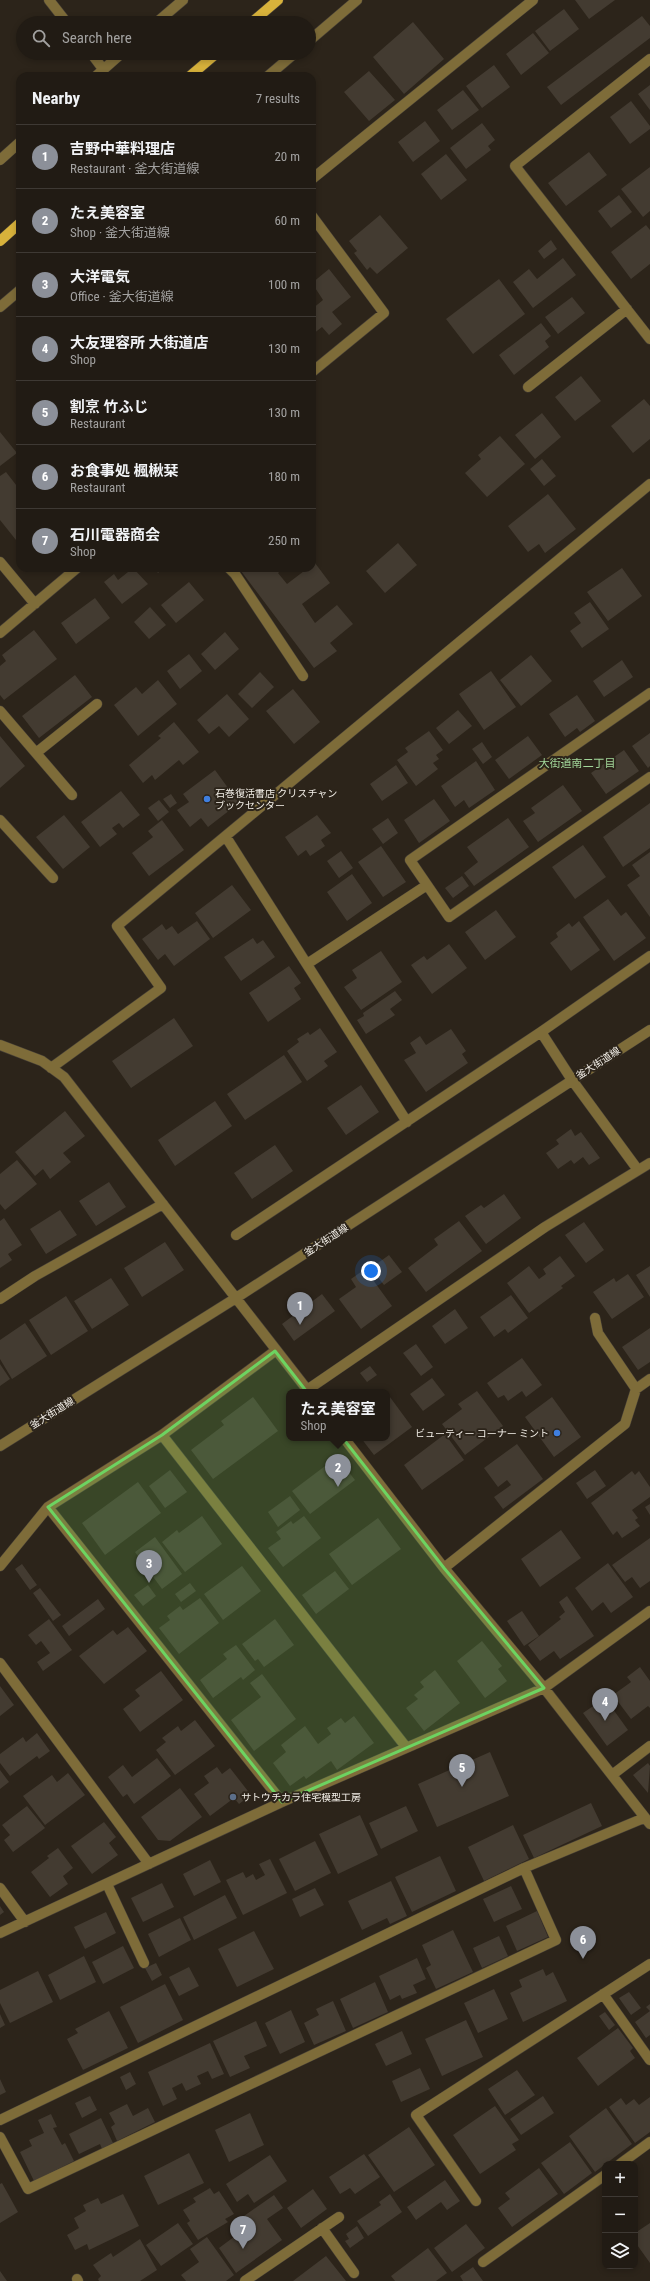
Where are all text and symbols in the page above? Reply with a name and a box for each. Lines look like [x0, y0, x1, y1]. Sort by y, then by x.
search box [16, 16, 316, 60]
icon: search [30, 27, 52, 49]
text: Search here [62, 29, 132, 47]
text: Nearby [32, 88, 80, 108]
text: 7 results [256, 91, 300, 106]
text: 吉野中華料理店 [70, 140, 175, 158]
text: 1 [42, 149, 48, 164]
text: 20 m [274, 149, 300, 164]
text: Restaurant · 釜大街道線 [70, 161, 200, 176]
text: たえ美容室 [70, 204, 145, 222]
text: 2 [42, 213, 48, 228]
text: 60 m [274, 213, 300, 228]
text: Shop · 釜大街道線 [70, 225, 170, 240]
text: 大洋電気 [70, 268, 130, 286]
text: 3 [42, 277, 48, 292]
text: 100 m [268, 277, 300, 292]
text: Office · 釜大街道線 [70, 289, 174, 304]
text: 大友理容所 大街道店 [70, 334, 208, 352]
text: 4 [42, 341, 48, 356]
text: 130 m [268, 341, 300, 356]
text: Shop [70, 352, 96, 367]
text: 割烹 竹ふじ [70, 398, 148, 416]
text: 5 [42, 405, 48, 420]
text: 130 m [268, 405, 300, 420]
text: Restaurant [70, 416, 125, 431]
text: お食事処 楓楸栞 [70, 462, 178, 480]
text: 6 [42, 469, 48, 484]
text: 180 m [268, 469, 300, 484]
text: Restaurant [70, 480, 125, 495]
text: 石川電器商会 [70, 526, 160, 544]
text: 7 [42, 533, 48, 548]
text: 250 m [268, 533, 300, 548]
text: Shop [70, 544, 96, 559]
district label: 大街道南二丁目 [539, 757, 616, 770]
place label: 石巻復活書店 クリスチャン ブックセンター [215, 788, 337, 811]
marker: 石巻復活書店 クリスチャン ブックセンター [202, 794, 212, 804]
street label: 釜大街道線 [574, 1045, 622, 1081]
street label: 釜大街道線 [302, 1222, 350, 1258]
your location [361, 1261, 381, 1281]
pin: 1 [287, 1292, 313, 1325]
popup [286, 1389, 390, 1441]
street label: 釜大街道線 [28, 1395, 76, 1431]
text: たえ美容室 [300, 1400, 376, 1418]
text: Shop [300, 1418, 326, 1433]
place label: ビューティー コーナー ミント [415, 1428, 549, 1439]
marker: ビューティー コーナー ミント [552, 1428, 562, 1438]
pin: 2 [325, 1454, 351, 1487]
pin: 3 [136, 1550, 162, 1583]
pin: 4 [592, 1688, 618, 1721]
pin: 5 [449, 1754, 475, 1787]
marker: サトウチカラ住宅模型工房 [228, 1792, 238, 1802]
place label: サトウチカラ住宅模型工房 [241, 1792, 361, 1803]
pin: 6 [570, 1926, 596, 1959]
map controls [602, 2161, 638, 2269]
button: + [602, 2161, 638, 2197]
button: − [602, 2197, 638, 2233]
pin: 7 [230, 2216, 256, 2249]
button: layers [602, 2233, 638, 2269]

